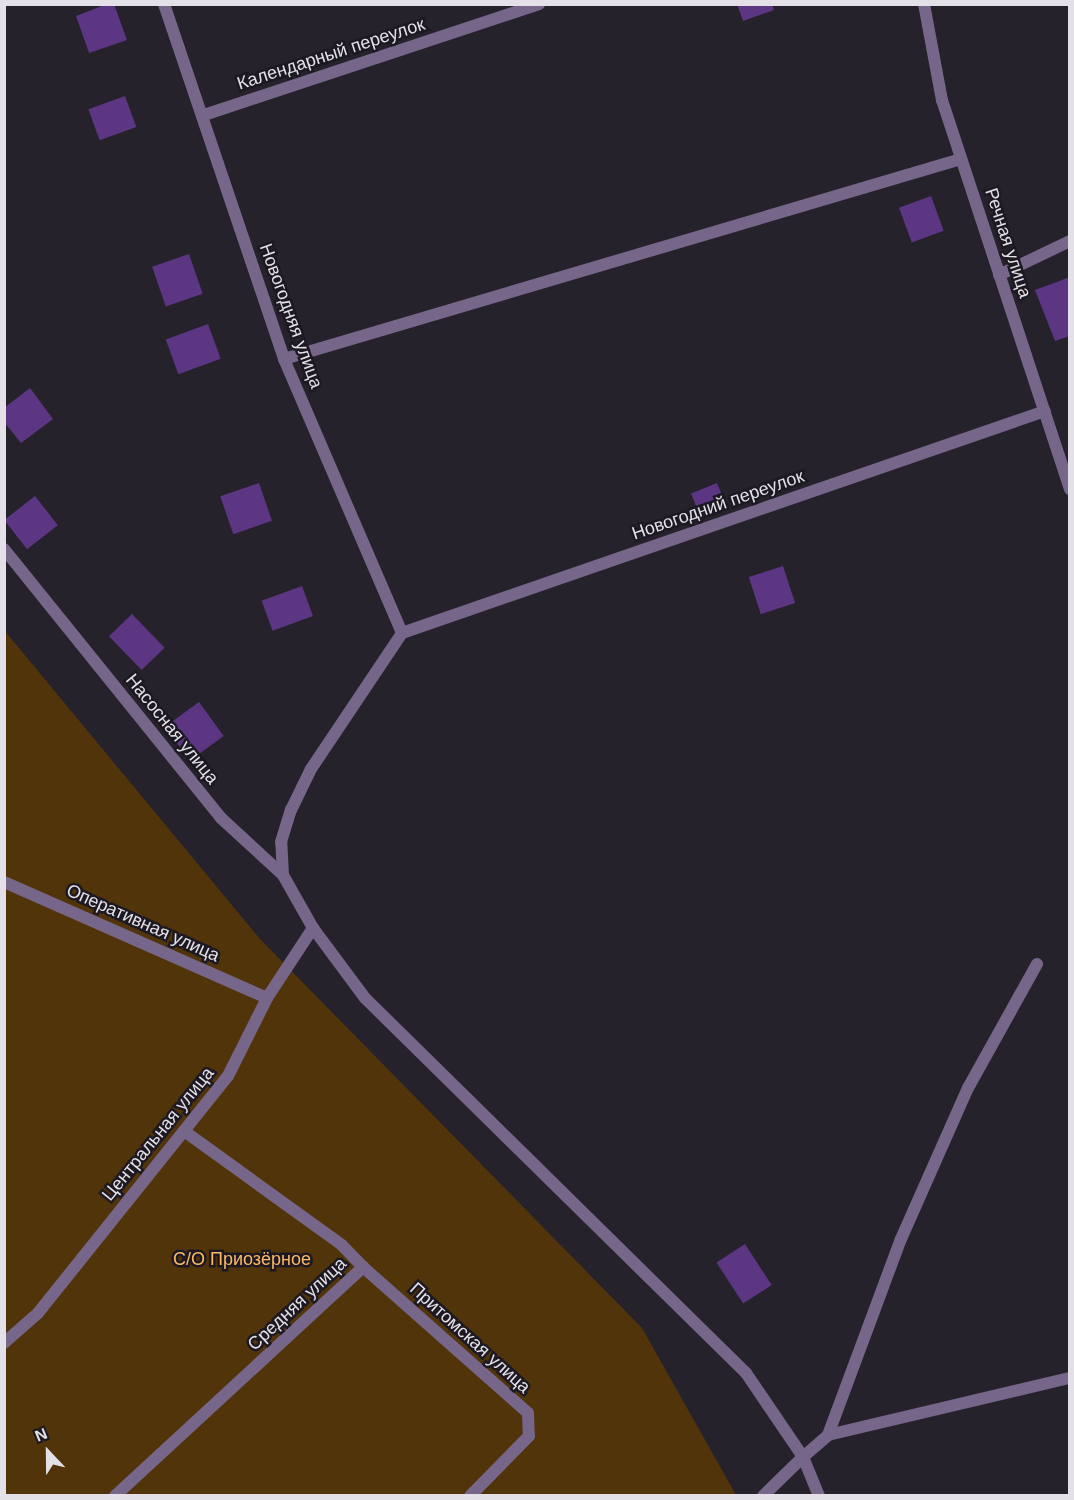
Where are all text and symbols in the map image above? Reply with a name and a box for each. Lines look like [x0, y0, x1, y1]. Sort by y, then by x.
street label: Календарный переулок [234, 13, 428, 95]
street label: Речная улица [980, 185, 1036, 301]
street label: Новогодняя улица [255, 241, 327, 391]
street label: Новогодний переулок [629, 465, 807, 545]
street label: Насосная улица [121, 670, 223, 788]
street label: Оперативная улица [63, 879, 223, 967]
street label: Центральная улица [98, 1063, 218, 1205]
park label: С/О Приозёрное [173, 1248, 311, 1270]
street label: Средняя улица [243, 1253, 351, 1355]
street label: Притомская улица [405, 1278, 535, 1398]
north arrow [18, 1422, 78, 1482]
text: N [33, 1425, 50, 1445]

